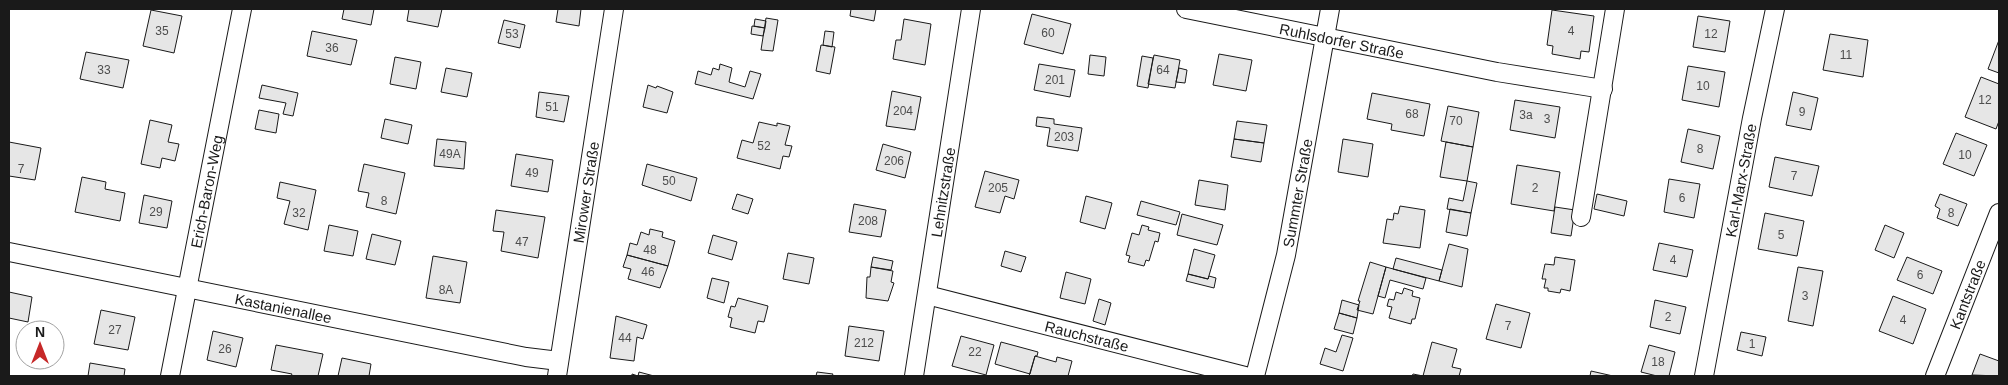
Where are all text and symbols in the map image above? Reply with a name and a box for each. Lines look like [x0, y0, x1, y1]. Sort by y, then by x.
street label: Ruhlsdorfer Straße [1278, 20, 1406, 61]
house number: 35 [155, 24, 169, 38]
house number: 4 [1568, 24, 1575, 38]
house number: 60 [1041, 26, 1055, 40]
house number: 53 [505, 27, 519, 41]
house number: 12 [1704, 27, 1718, 41]
house number: 36 [325, 41, 339, 55]
house number: 11 [1840, 48, 1853, 62]
house number: 33 [97, 63, 111, 77]
house number: 64 [1156, 63, 1170, 77]
house number: 201 [1045, 73, 1065, 87]
house number: 10 [1696, 79, 1710, 93]
house number: 12 [1978, 93, 1992, 107]
house number: 51 [545, 100, 559, 114]
house number: 204 [893, 104, 913, 118]
house number: 9 [1799, 105, 1806, 119]
house number: 68 [1405, 107, 1419, 121]
house number: 3a [1519, 108, 1533, 122]
house number: 3 [1544, 112, 1551, 126]
house number: 70 [1449, 114, 1463, 128]
street label: Karl-Marx-Straße [1722, 122, 1759, 238]
house number: 203 [1054, 130, 1074, 144]
street label: Erich-Baron-Weg [187, 134, 226, 249]
street label: Summter Straße [1279, 137, 1315, 249]
house number: 52 [757, 139, 771, 153]
street label: Mirower Straße [569, 140, 602, 244]
house number: 8 [1697, 142, 1704, 156]
street label: Lehnitzstraße [927, 146, 958, 238]
house number: 49A [439, 147, 461, 161]
house number: 10 [1958, 148, 1972, 162]
house number: 206 [884, 154, 904, 168]
house number: 7 [18, 162, 25, 176]
house number: 49 [525, 166, 539, 180]
house number: 7 [1791, 169, 1798, 183]
house number: 50 [662, 174, 676, 188]
house number: 205 [988, 181, 1008, 195]
house number: 2 [1532, 181, 1539, 195]
house number: 6 [1679, 191, 1686, 205]
house number: 8 [381, 194, 388, 208]
house number: 29 [149, 205, 163, 219]
house number: 32 [292, 206, 306, 220]
house number: 8 [1948, 206, 1955, 220]
house number: 208 [858, 214, 878, 228]
house number: 5 [1778, 228, 1785, 242]
house number: 47 [515, 235, 529, 249]
house number: 48 [643, 243, 657, 257]
house number: 4 [1670, 253, 1677, 267]
street label: Kantstraße [1946, 257, 1988, 331]
house number: 46 [641, 265, 655, 279]
house number: 6 [1917, 268, 1924, 282]
house number: 8A [439, 283, 453, 297]
house number: 3 [1802, 289, 1809, 303]
street label: Kastanienallee [233, 290, 333, 326]
house number: 2 [1665, 310, 1672, 324]
house number: 4 [1900, 313, 1907, 327]
street label: Rauchstraße [1043, 317, 1131, 355]
house number: 7 [1505, 319, 1512, 333]
north arrow [15, 320, 65, 370]
house number: 27 [108, 323, 122, 337]
text: N [35, 324, 45, 340]
house number: 44 [618, 331, 632, 345]
house number: 212 [854, 336, 874, 350]
house number: 1 [1749, 337, 1756, 351]
house number: 26 [218, 342, 232, 356]
house number: 22 [968, 345, 982, 359]
house number: 18 [1651, 355, 1665, 369]

